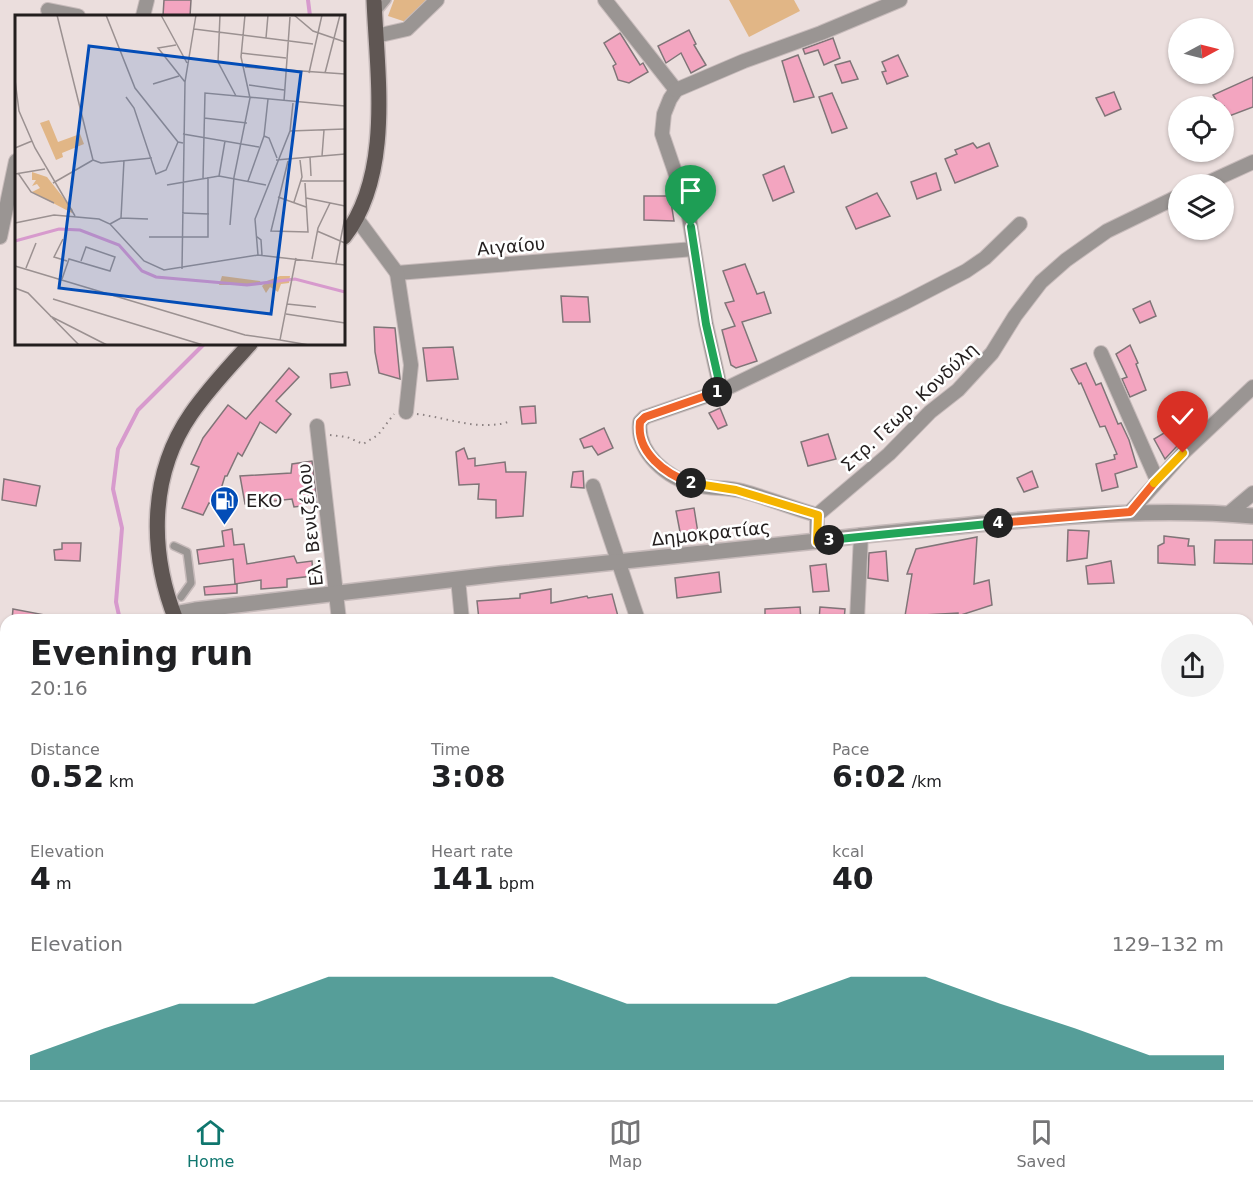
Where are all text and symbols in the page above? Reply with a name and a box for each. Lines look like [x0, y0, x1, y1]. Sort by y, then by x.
inset map [15, 15, 345, 345]
north arrow [1168, 18, 1234, 84]
map controls [1168, 18, 1234, 240]
button: locate [1168, 96, 1234, 162]
pin [665, 165, 716, 227]
icon: arrive [674, 174, 707, 207]
button: layers [1168, 174, 1234, 240]
street label: Αιγαίου [476, 233, 546, 259]
street label: Στρ. Γεωρ. Κονδύλη [836, 338, 982, 476]
pin: 1 [702, 377, 732, 407]
text: 1 [711, 382, 723, 401]
pin [1157, 391, 1208, 453]
icon: check [1166, 400, 1199, 433]
street label: Ελ. Βενιζέλου [293, 463, 327, 587]
pin: 2 [676, 468, 706, 498]
text: 2 [685, 473, 697, 492]
fuel station icon: EKO [209, 484, 241, 526]
place label: EKO [246, 490, 282, 511]
pin: 4 [983, 508, 1013, 538]
text: 4 [992, 513, 1004, 532]
street label: Δημοκρατίας [651, 516, 771, 550]
pin: 3 [814, 525, 844, 555]
text: 3 [823, 530, 835, 549]
text: Evening run [30, 634, 253, 673]
button: share [1161, 634, 1224, 697]
text: 20:16 [30, 676, 88, 700]
text: Distance [30, 740, 100, 759]
text: Time [431, 740, 470, 759]
text: Pace [832, 740, 869, 759]
text: 0.52 [30, 759, 104, 794]
text: 3:08 [431, 759, 506, 794]
text: 6:02 [832, 759, 907, 794]
text: km [104, 772, 134, 791]
text: /km [907, 772, 942, 791]
text: Elevation [30, 842, 104, 861]
text: Heart rate [431, 842, 513, 861]
text: kcal [832, 842, 864, 861]
text: 4 [30, 861, 51, 896]
text: 141 [431, 861, 494, 896]
text: 40 [832, 861, 874, 896]
text: m [51, 874, 72, 893]
text: bpm [494, 874, 535, 893]
text: Elevation [30, 932, 123, 956]
text: 129–132 m [1112, 932, 1224, 956]
tab: Home [187, 1116, 234, 1171]
tab: Map [609, 1116, 642, 1171]
tab: Saved [1016, 1116, 1066, 1171]

